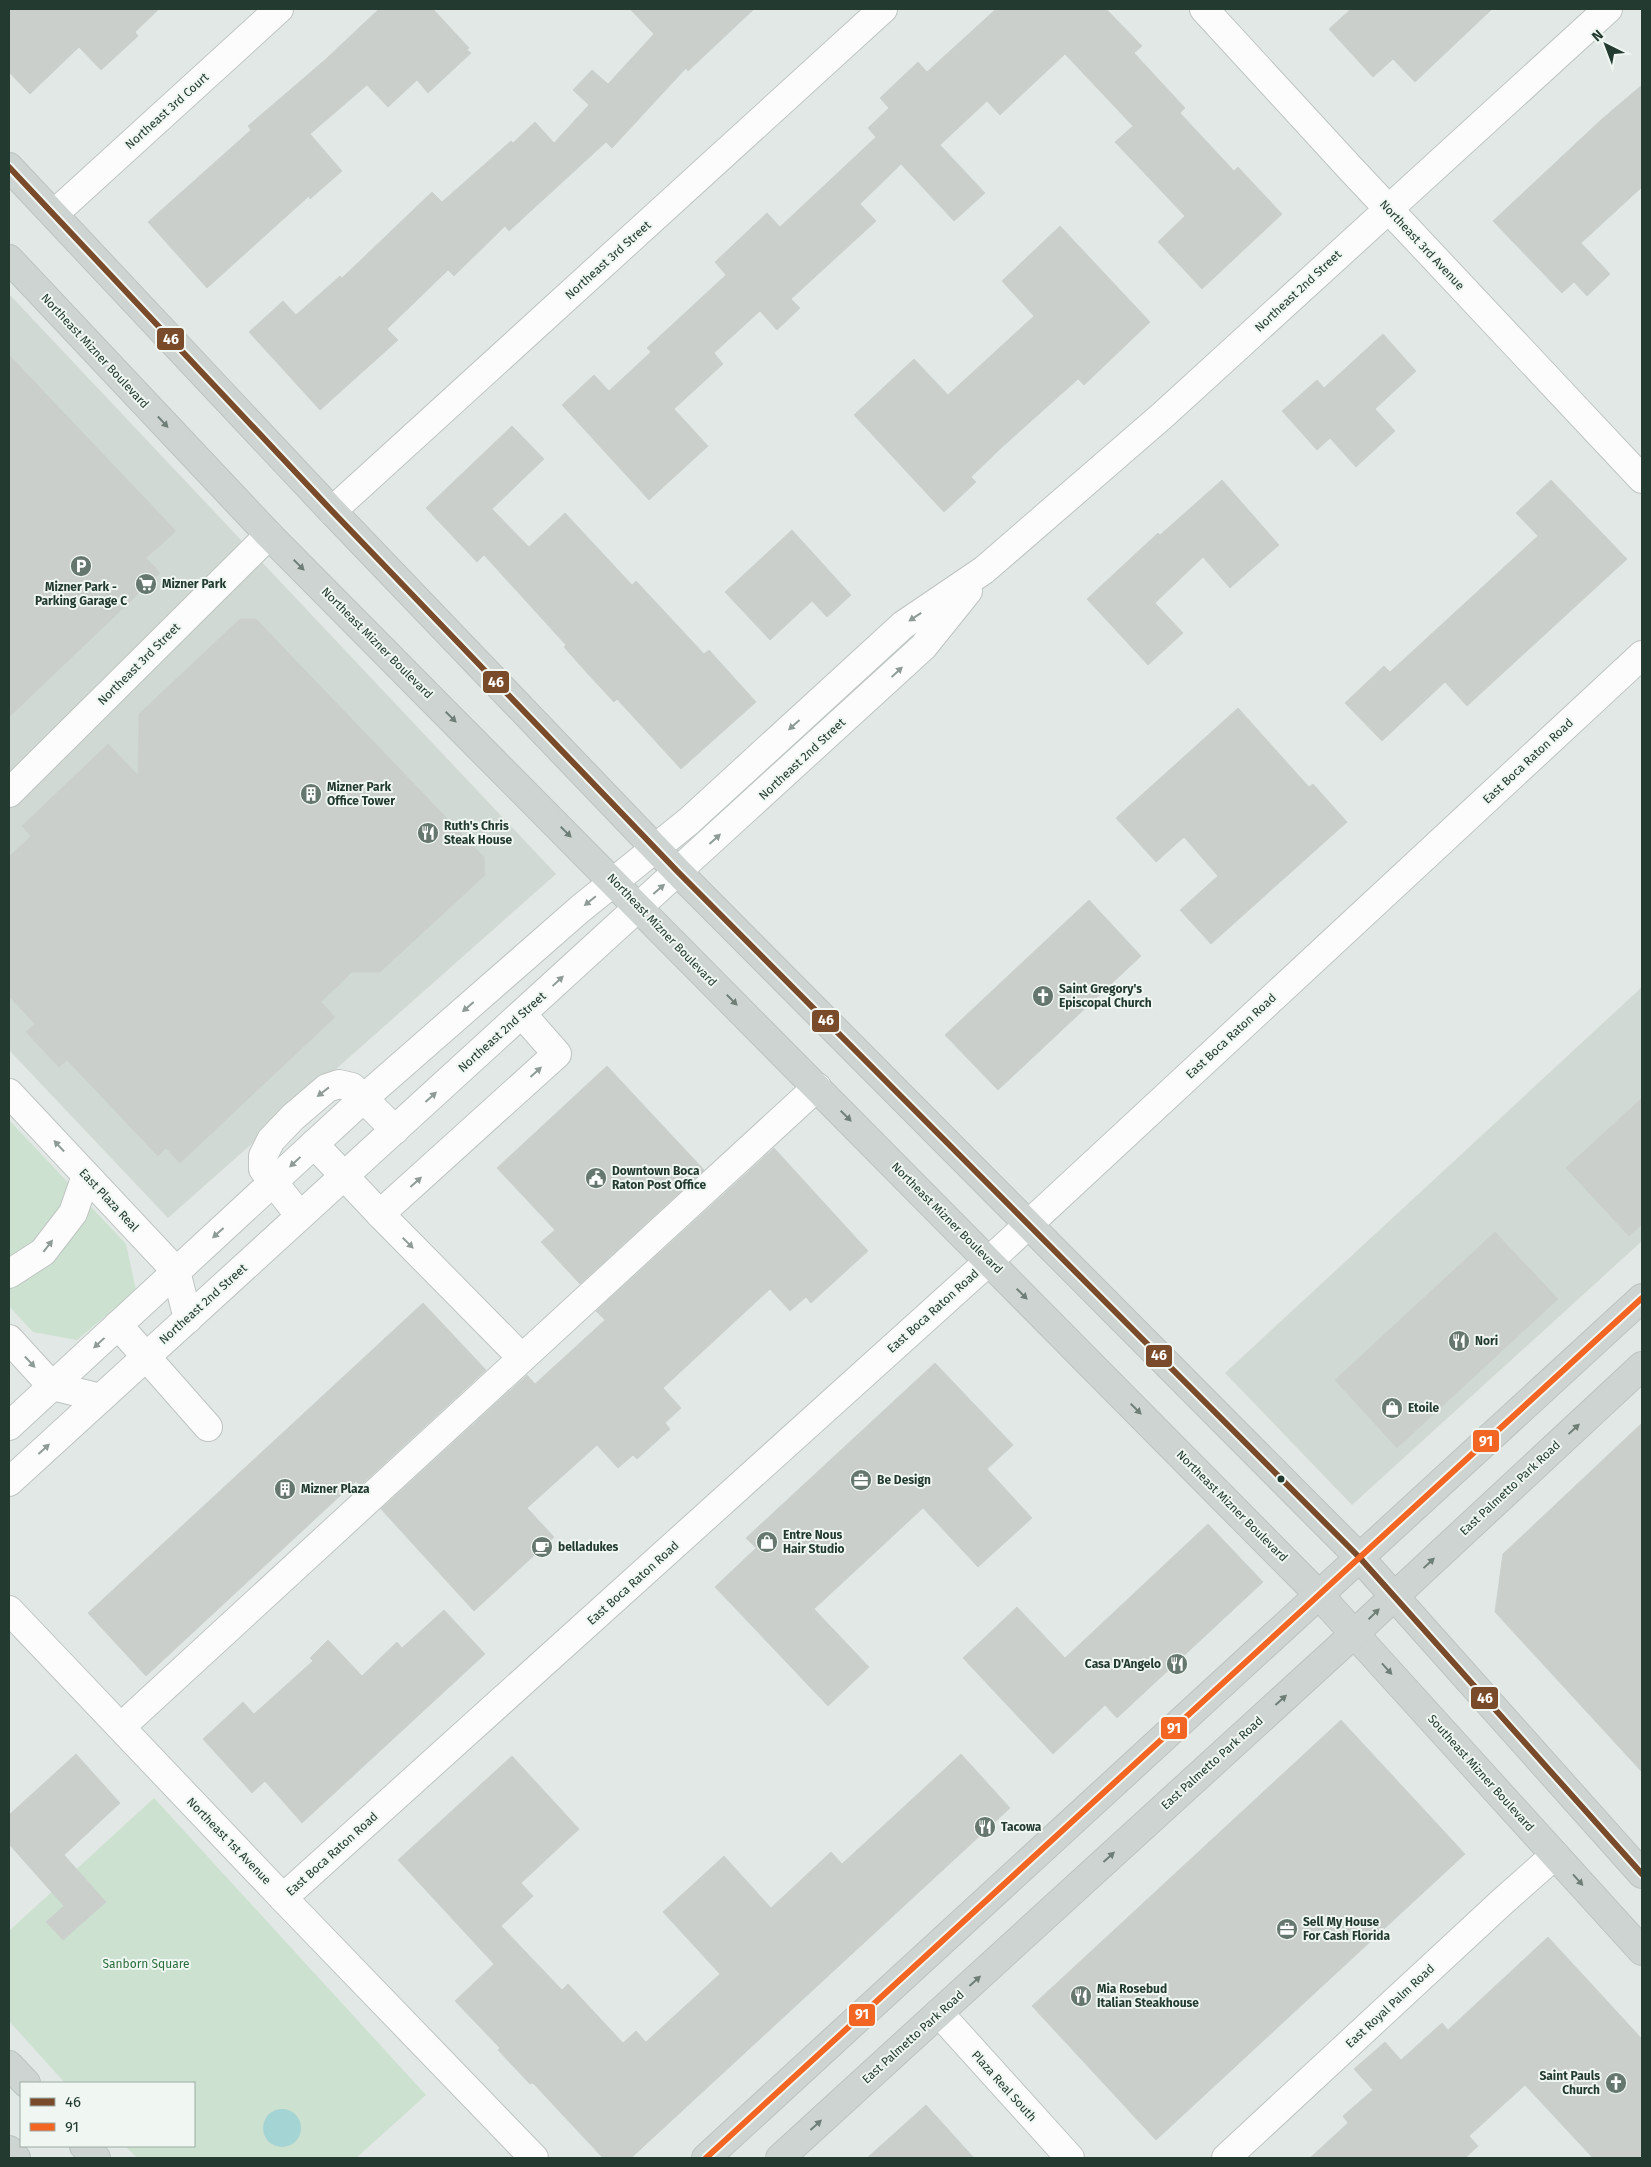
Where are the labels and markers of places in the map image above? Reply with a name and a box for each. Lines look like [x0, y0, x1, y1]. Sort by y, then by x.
parking icon: Mizner Park - Parking Garage C [69, 554, 93, 578]
supermarket icon: Mizner Park [134, 572, 158, 596]
place label: Mizner Park [162, 577, 226, 591]
place label: Mizner Park - Parking Garage C [35, 580, 127, 608]
place label: Mizner Park Office Tower [327, 780, 395, 808]
building icon: Mizner Park Office Tower [299, 782, 323, 806]
place label: Ruth's Chris Steak House [444, 819, 512, 847]
restaurant icon: Ruth's Chris Steak House [416, 821, 440, 845]
place label: Saint Gregory's Episcopal Church [1059, 982, 1152, 1010]
church icon: Saint Gregory's Episcopal Church [1031, 984, 1055, 1008]
place label: Downtown Boca Raton Post Office [612, 1164, 706, 1192]
public building icon: Downtown Boca Raton Post Office [584, 1166, 608, 1190]
restaurant icon: Nori [1447, 1329, 1471, 1353]
place label: Nori [1475, 1334, 1498, 1348]
shop icon: Etoile [1380, 1396, 1404, 1420]
place label: Etoile [1408, 1401, 1439, 1415]
office icon: Be Design [849, 1468, 873, 1492]
place label: Be Design [877, 1473, 931, 1487]
unlabelled marker [1276, 1474, 1286, 1484]
building icon: Mizner Plaza [273, 1477, 297, 1501]
place label: Mizner Plaza [301, 1482, 370, 1496]
place label: Entre Nous Hair Studio [783, 1528, 845, 1556]
shop icon: Entre Nous Hair Studio [755, 1530, 779, 1554]
cafe icon: belladukes [530, 1535, 554, 1559]
place label: belladukes [558, 1540, 619, 1554]
restaurant icon: Casa D'Angelo [1165, 1652, 1189, 1676]
place label: Casa D'Angelo [1085, 1657, 1161, 1671]
restaurant icon: Tacowa [973, 1815, 997, 1839]
place label: Tacowa [1001, 1820, 1042, 1834]
place label: Sell My House For Cash Florida [1303, 1915, 1391, 1943]
office icon: Sell My House For Cash Florida [1275, 1917, 1299, 1941]
place label: Mia Rosebud Italian Steakhouse [1097, 1982, 1199, 2010]
restaurant icon: Mia Rosebud Italian Steakhouse [1069, 1984, 1093, 2008]
place label: Saint Pauls Church [1539, 2069, 1600, 2097]
church icon: Saint Pauls Church [1604, 2071, 1628, 2095]

